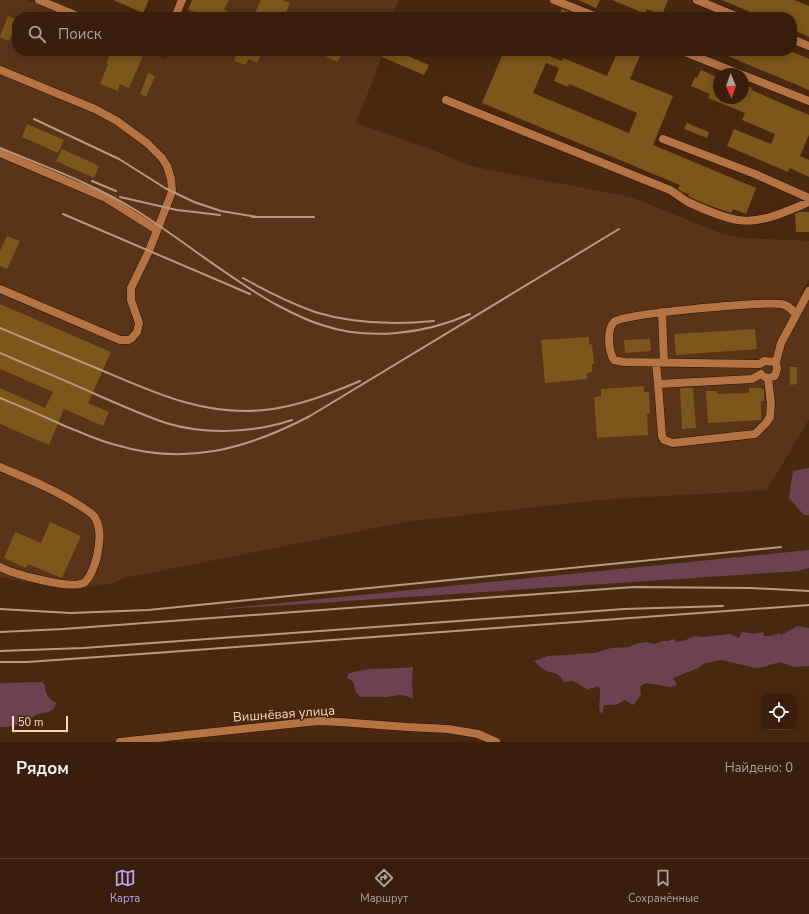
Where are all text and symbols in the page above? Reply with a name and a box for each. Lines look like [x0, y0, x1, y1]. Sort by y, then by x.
search box [12, 12, 797, 56]
icon: search [26, 23, 48, 45]
text: Поиск [58, 24, 102, 44]
north arrow [713, 68, 749, 104]
map controls [761, 694, 797, 730]
button: locate [761, 694, 797, 730]
street label: Вишнёвая улица [232, 701, 336, 727]
scale bar [12, 714, 68, 733]
text: 50 m [18, 715, 43, 730]
text: Рядом [16, 757, 69, 780]
text: Найдено: 0 [725, 759, 793, 777]
tab: Карта [110, 867, 140, 906]
tab: Маршрут [360, 867, 408, 906]
tab: Сохранённые [628, 867, 699, 906]

